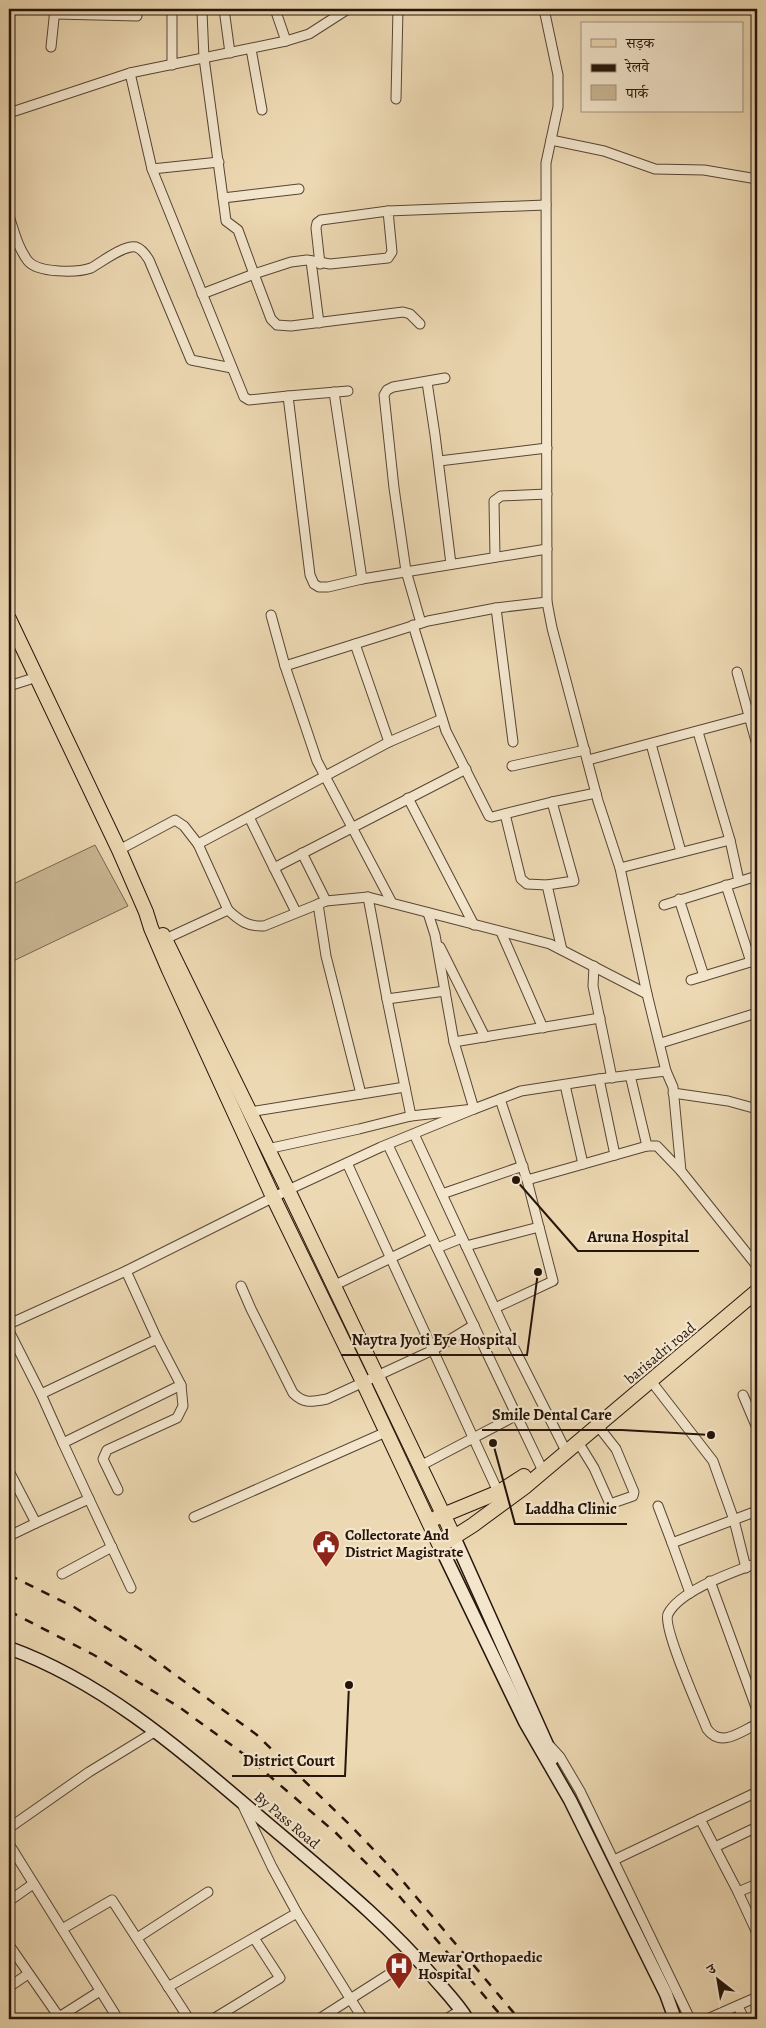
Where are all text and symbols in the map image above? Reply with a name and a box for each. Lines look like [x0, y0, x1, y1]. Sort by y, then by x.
legend [581, 22, 744, 112]
text: सड़क [625, 33, 655, 53]
text: रेलवे [624, 57, 650, 77]
text: पार्क [625, 83, 649, 103]
callout: Aruna Hospital [578, 1220, 699, 1251]
text: Aruna Hospital [586, 1226, 689, 1248]
street label: barisadri road [620, 1317, 700, 1389]
callout: Naytra Jyoti Eye Hospital [341, 1324, 527, 1355]
text: Naytra Jyoti Eye Hospital [351, 1329, 517, 1351]
callout: Smile Dental Care [482, 1399, 622, 1430]
text: Smile Dental Care [492, 1404, 612, 1426]
callout: Laddha Clinic [515, 1493, 627, 1524]
text: Laddha Clinic [525, 1498, 617, 1520]
place label: Collectorate And District Magistrate [345, 1525, 464, 1562]
public building icon: Collectorate And District Magistrate [311, 1529, 341, 1568]
callout: District Court [232, 1745, 345, 1776]
text: District Court [243, 1750, 336, 1772]
street label: By Pass Road [250, 1787, 325, 1854]
place label: Mewar Orthopaedic Hospital [418, 1947, 542, 1984]
hospital icon: Mewar Orthopaedic Hospital [384, 1951, 414, 1990]
north arrow [694, 1956, 744, 2006]
text: उ [703, 1959, 720, 1980]

